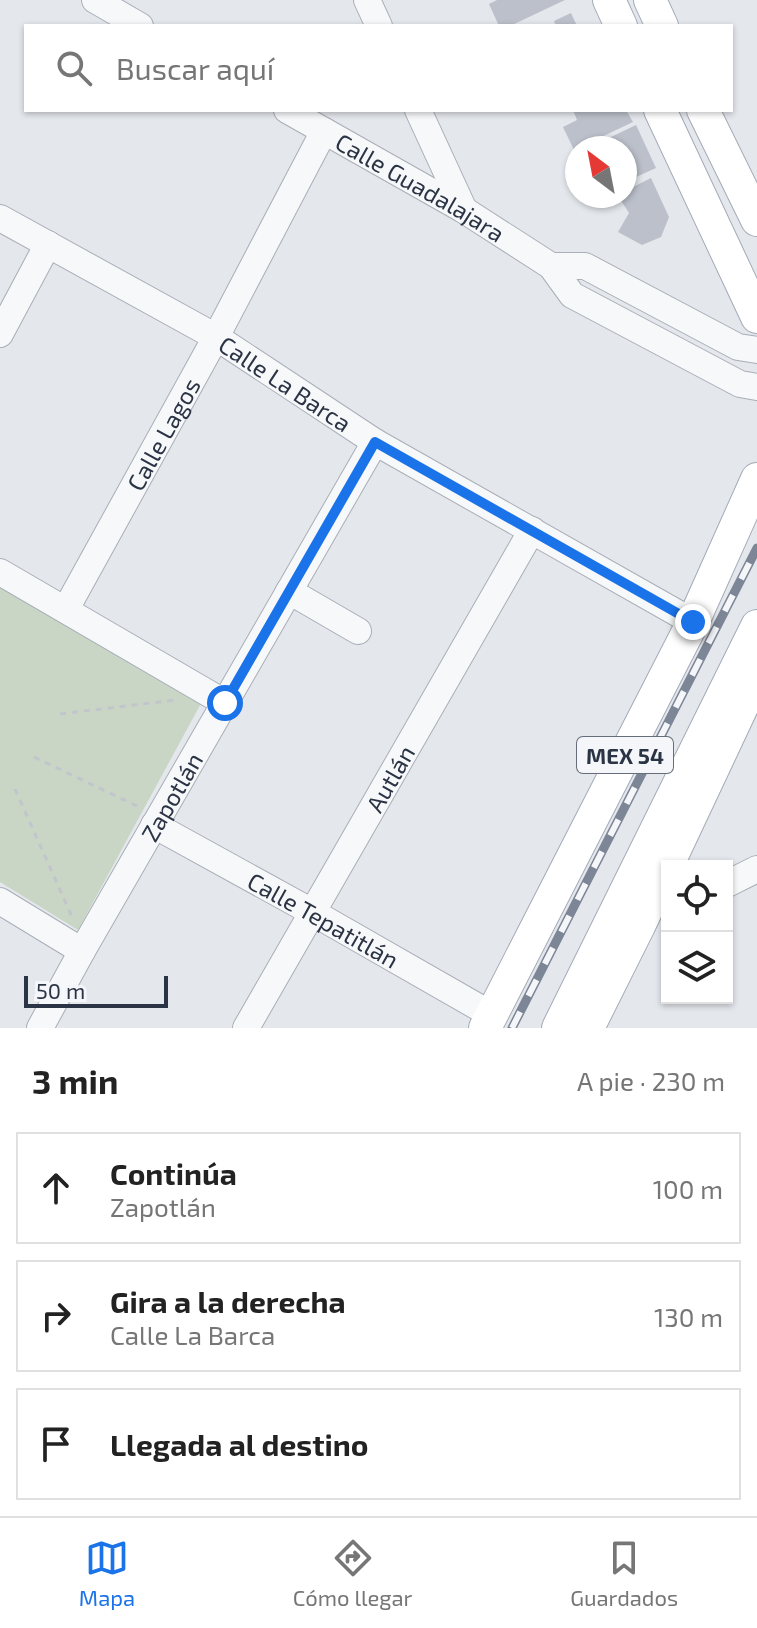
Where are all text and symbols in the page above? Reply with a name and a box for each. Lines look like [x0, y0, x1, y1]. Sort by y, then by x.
search box [24, 24, 733, 112]
icon: search [52, 46, 96, 90]
text: Buscar aquí [116, 50, 274, 86]
street label: Calle Guadalajara [331, 126, 511, 247]
north arrow [565, 136, 637, 208]
street label: Calle La Barca [214, 329, 357, 437]
street label: Calle Lagos [120, 373, 205, 495]
route end [675, 604, 711, 640]
route start [207, 685, 243, 721]
road number: MEX 54 [577, 737, 673, 773]
street label: Autlán [359, 740, 420, 817]
street label: Zapotlán [134, 747, 208, 846]
map controls [661, 860, 733, 1004]
button: locate [661, 860, 733, 932]
street label: Calle Tepatitlán [243, 865, 404, 973]
button: layers [661, 932, 733, 1004]
scale bar [24, 972, 168, 1008]
text: 50 m [36, 977, 85, 1003]
text: 3 min [32, 1060, 118, 1101]
text: A pie · 230 m [577, 1065, 725, 1096]
text: Continúa [110, 1155, 237, 1191]
icon: ahead [34, 1166, 78, 1210]
text: 100 m [653, 1173, 723, 1204]
text: Zapotlán [110, 1191, 216, 1222]
text: Gira a la derecha [110, 1283, 346, 1319]
icon: right [34, 1294, 78, 1338]
text: 130 m [654, 1301, 723, 1332]
text: Calle La Barca [110, 1319, 275, 1350]
icon: arrive [34, 1422, 78, 1466]
text: Llegada al destino [110, 1426, 369, 1462]
tab: Mapa [79, 1536, 135, 1610]
tab: Cómo llegar [293, 1536, 412, 1610]
tab: Guardados [570, 1536, 678, 1610]

